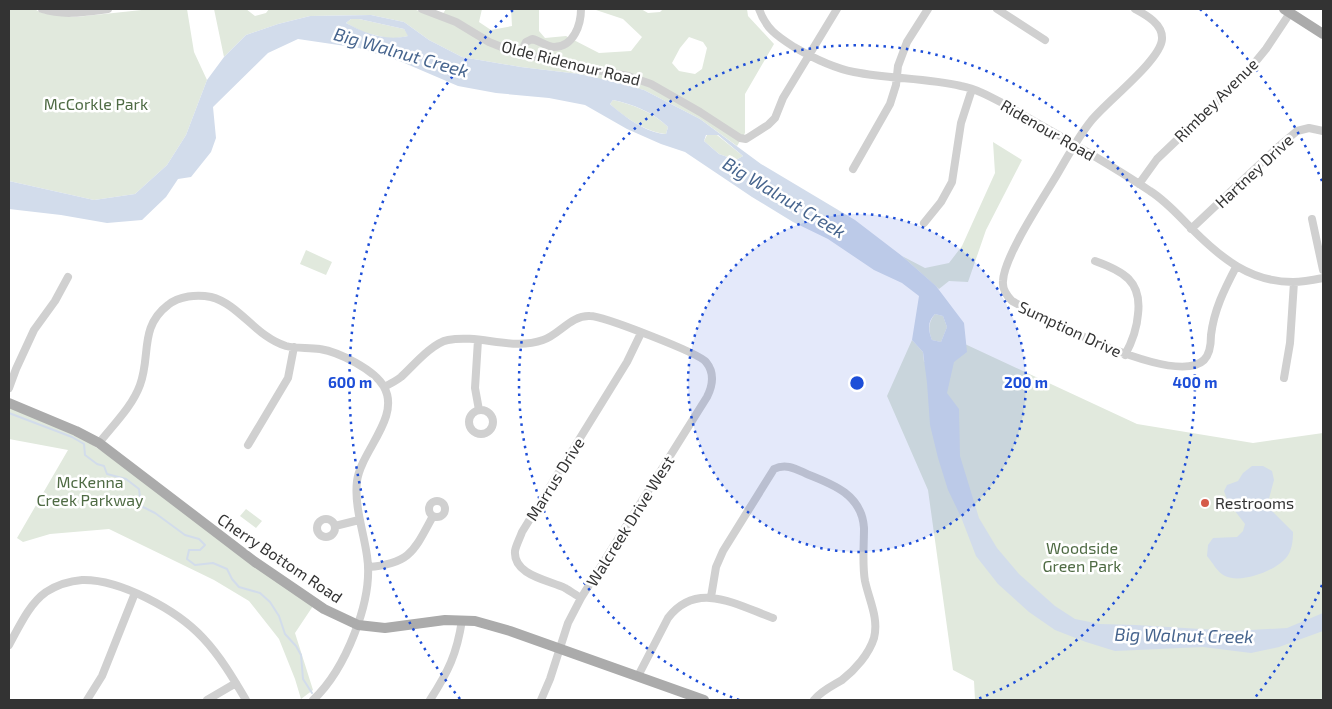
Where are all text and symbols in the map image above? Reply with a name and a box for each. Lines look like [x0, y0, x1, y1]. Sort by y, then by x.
water label: Big Walnut Creek [331, 22, 471, 82]
street label: Olde Ridenour Road [500, 36, 642, 89]
street label: Rimbey Avenue [1170, 54, 1261, 145]
park label: McCorkle Park [44, 94, 148, 113]
street label: Ridenour Road [998, 95, 1099, 164]
street label: Hartney Drive [1211, 130, 1297, 212]
water label: Big Walnut Creek [719, 152, 850, 242]
street label: Sumption Drive [1016, 296, 1125, 361]
text: 600 m [328, 373, 372, 391]
text: 200 m [1004, 373, 1048, 391]
text: 400 m [1173, 373, 1217, 391]
centre of rings [848, 374, 866, 392]
street label: Marrus Drive [521, 434, 588, 524]
street label: Walcreek Drive West [582, 452, 677, 590]
park label: McKenna Creek Parkway [36, 472, 144, 509]
place label: Restrooms [1215, 493, 1294, 512]
marker: Restrooms [1199, 497, 1211, 509]
street label: Cherry Bottom Road [214, 509, 346, 606]
park label: Woodside Green Park [1042, 538, 1122, 575]
water label: Big Walnut Creek [1114, 623, 1254, 647]

